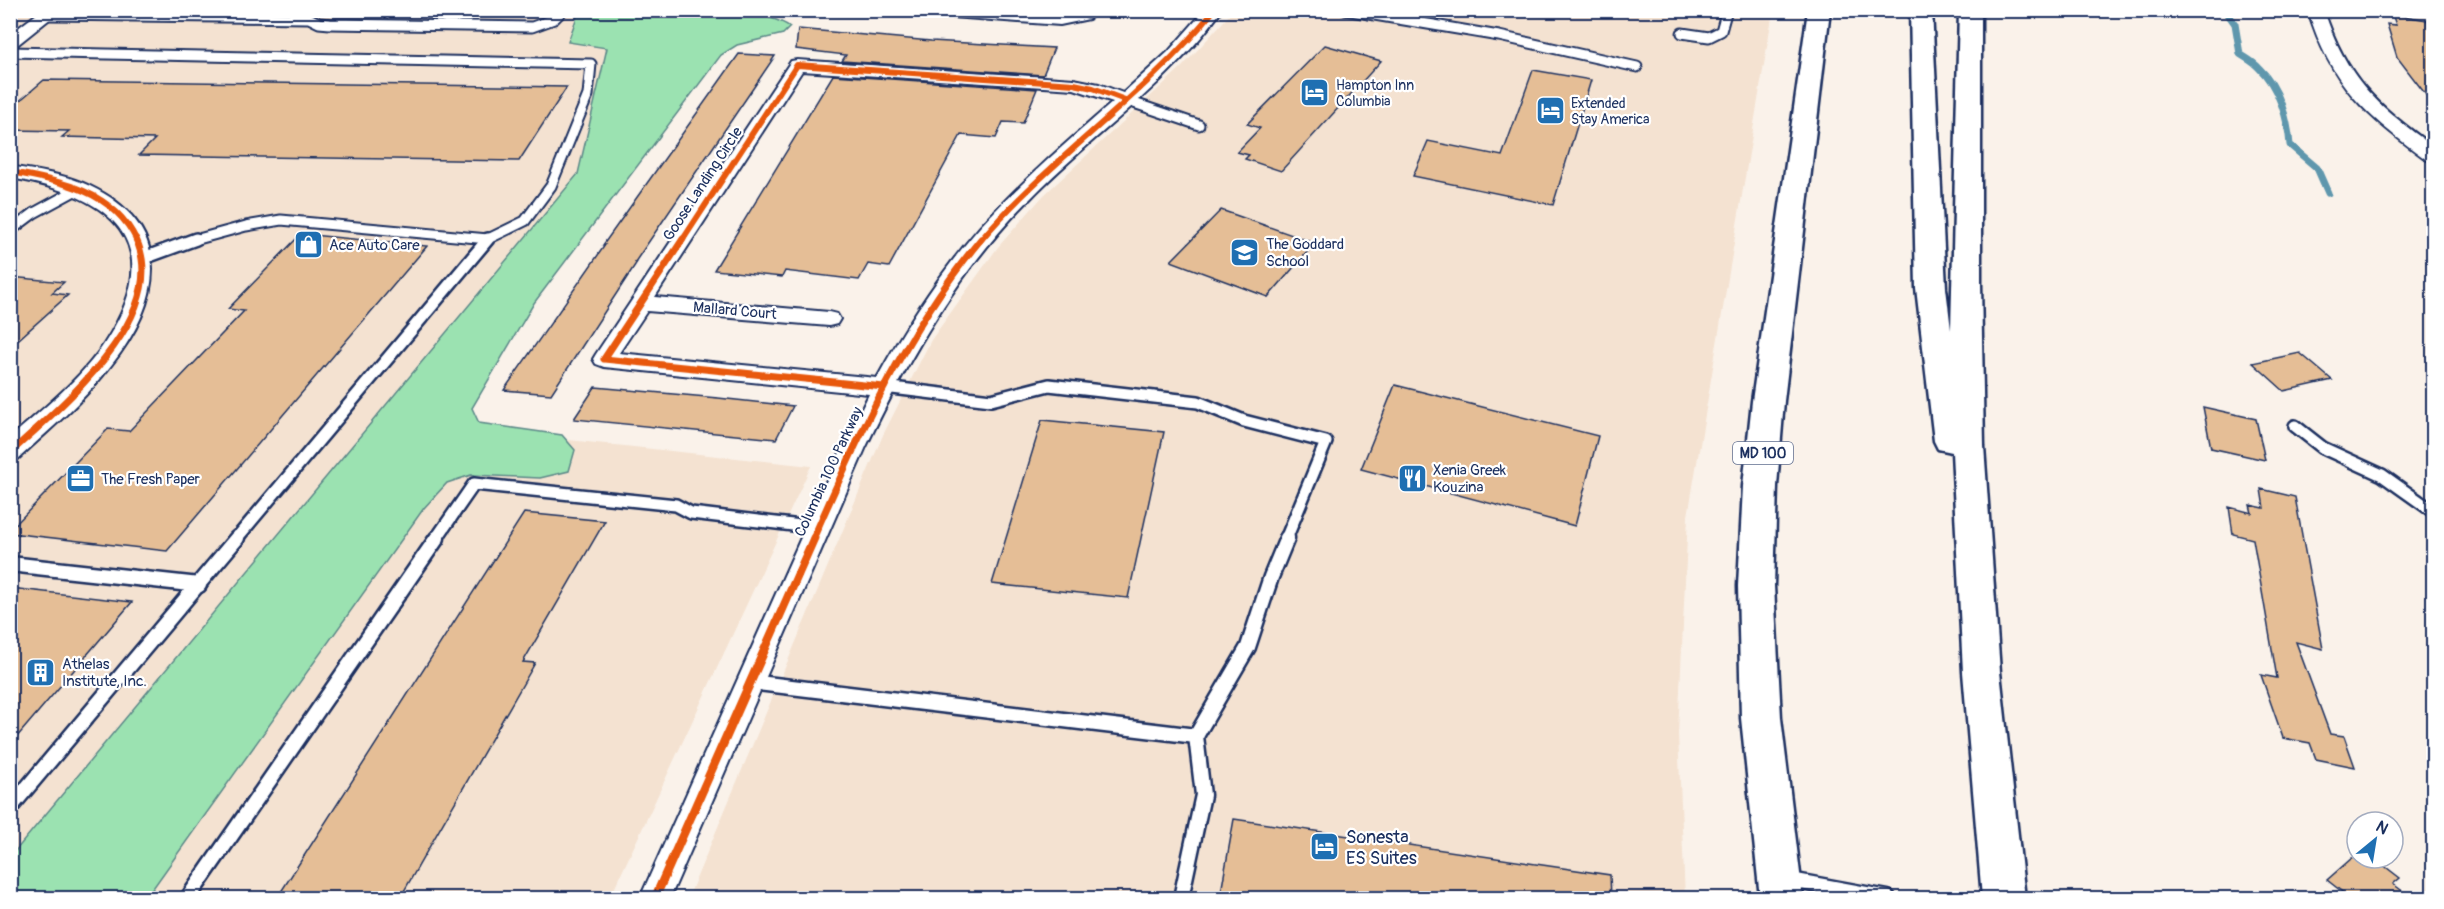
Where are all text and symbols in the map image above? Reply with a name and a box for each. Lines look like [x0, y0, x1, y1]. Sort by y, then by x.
hotel icon: Hampton Inn Columbia [1299, 77, 1331, 109]
place label: Hampton Inn Columbia [1336, 77, 1414, 110]
hotel icon: Extended Stay America [1534, 95, 1566, 127]
place label: Extended Stay America [1571, 95, 1650, 128]
street label: Goose Landing Circle [659, 123, 747, 244]
shop icon: Ace Auto Care [292, 229, 324, 261]
place label: The Goddard School [1266, 235, 1344, 271]
place label: Ace Auto Care [329, 236, 420, 255]
school or university icon: The Goddard School [1229, 237, 1261, 269]
street label: Mallard Court [692, 298, 779, 324]
street label: Columbia 100 Parkway [791, 404, 868, 540]
road number: MD 100 [1733, 442, 1793, 464]
place label: Xenia Greek Kouzina [1433, 461, 1507, 497]
office icon: The Fresh Paper [64, 463, 96, 495]
restaurant icon: Xenia Greek Kouzina [1396, 463, 1428, 495]
place label: The Fresh Paper [101, 470, 201, 489]
place label: Athelas Institute, Inc. [62, 655, 147, 691]
building icon: Athelas Institute, Inc. [25, 657, 57, 689]
north arrow [2345, 810, 2405, 870]
text: N [2372, 817, 2392, 839]
place label: Sonesta ES Suites [1346, 826, 1417, 870]
hotel icon: Sonesta ES Suites [1309, 831, 1341, 863]

